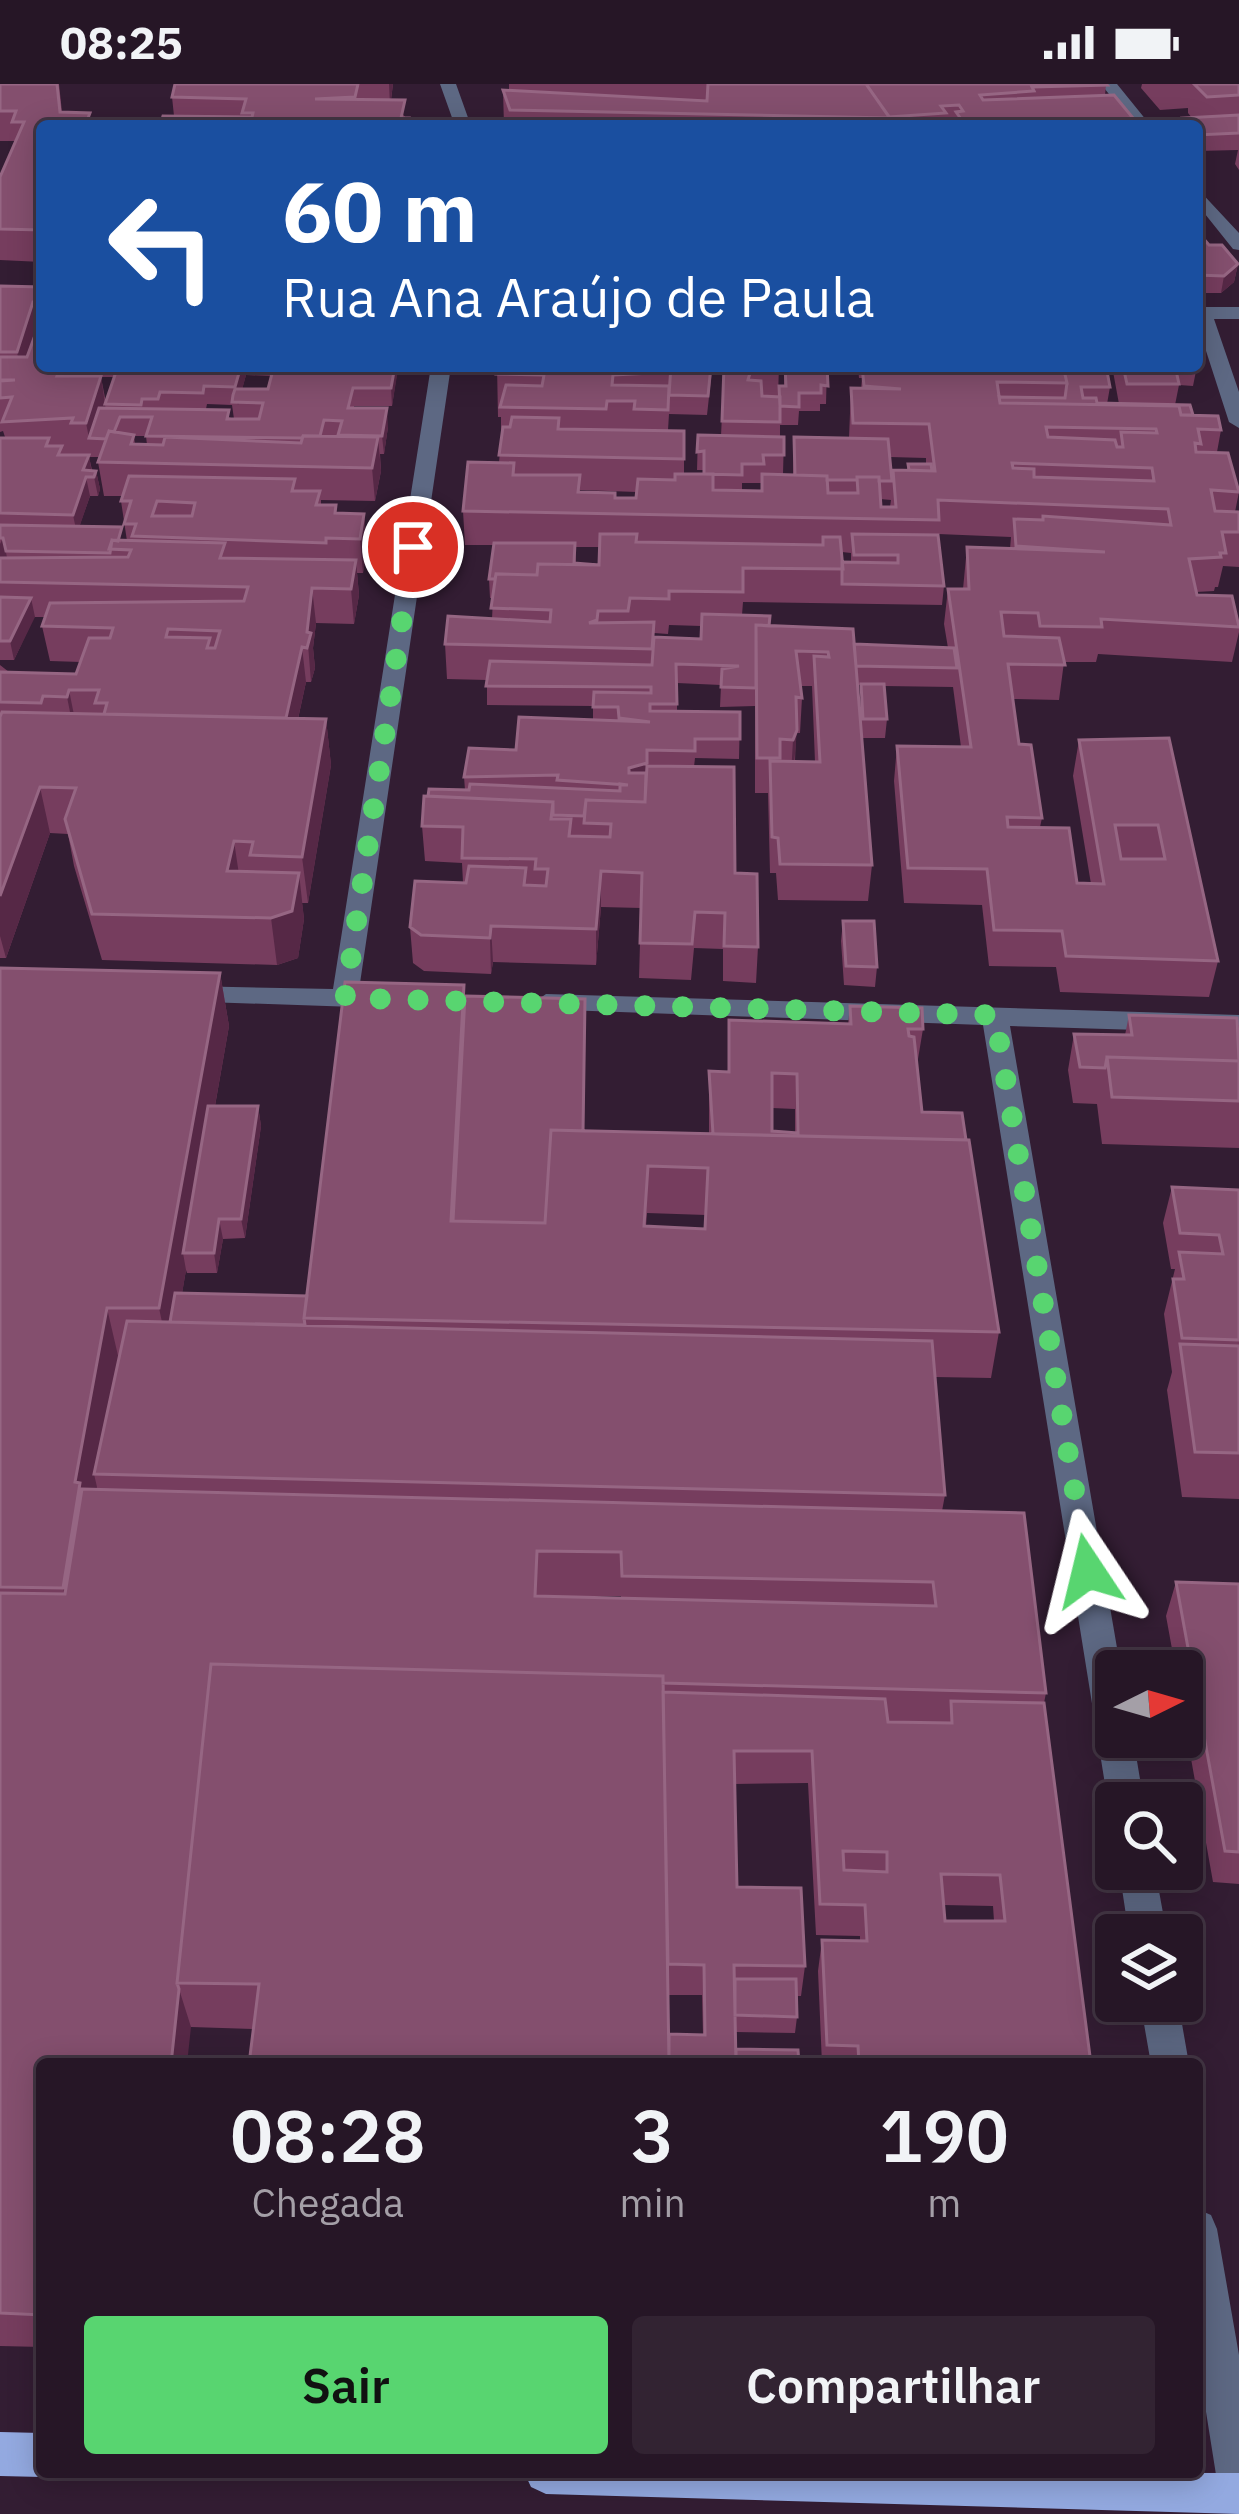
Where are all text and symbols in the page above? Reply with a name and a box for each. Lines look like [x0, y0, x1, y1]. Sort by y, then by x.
text: 08:25 [60, 13, 183, 71]
text: 60 m [282, 156, 478, 265]
icon: left [84, 168, 240, 324]
text: Rua Ana Araújo de Paula [282, 262, 875, 332]
pin [362, 496, 464, 598]
icon: arrive [380, 514, 446, 580]
position arrow [1025, 1508, 1151, 1634]
north arrow [1095, 1650, 1203, 1758]
map controls [1095, 1650, 1203, 2022]
button: search [1095, 1782, 1203, 1890]
button: layers [1095, 1914, 1203, 2022]
text: 08:28 [230, 2088, 426, 2182]
text: 3 [631, 2088, 674, 2182]
text: 190 [879, 2088, 1009, 2182]
text: Chegada [252, 2177, 404, 2228]
text: min [620, 2177, 686, 2228]
text: m [927, 2177, 961, 2228]
button: Sair [84, 2316, 608, 2454]
button: Compartilhar [632, 2316, 1155, 2454]

